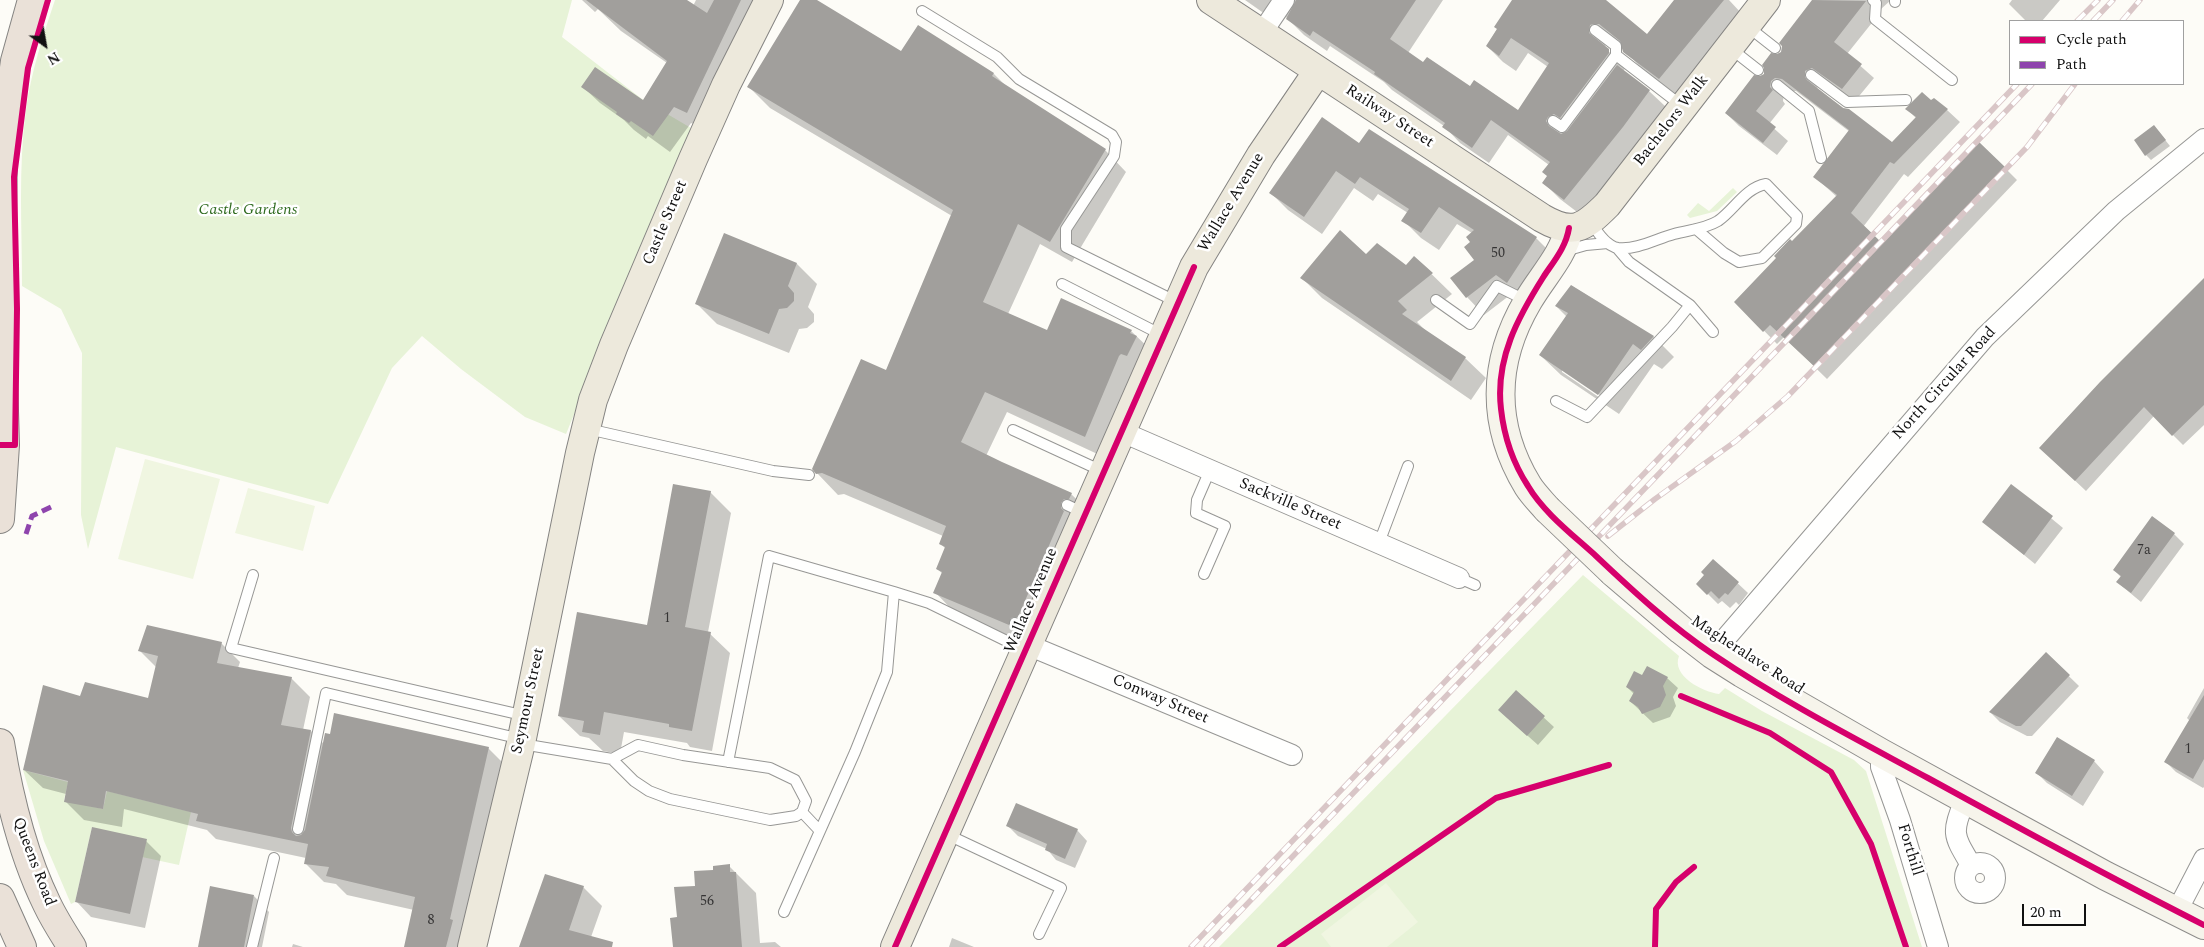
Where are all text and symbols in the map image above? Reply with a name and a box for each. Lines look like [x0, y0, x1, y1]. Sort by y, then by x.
north arrow [20, 20, 70, 70]
legend [2009, 20, 2184, 85]
text: Cycle path [2056, 28, 2127, 51]
text: N [43, 46, 64, 70]
text: Path [2056, 53, 2087, 76]
street label: Bachelors Walk [1630, 72, 1714, 170]
street label: Railway Street [1341, 81, 1437, 153]
street label: Wallace Avenue [1195, 150, 1269, 256]
street label: Castle Street [640, 178, 692, 268]
park label: Castle Gardens [199, 201, 297, 221]
house number: 50 [1491, 246, 1505, 262]
street label: North Circular Road [1889, 324, 2001, 444]
street label: Sackville Street [1236, 475, 1344, 535]
house number: 7a [2137, 543, 2151, 559]
street label: Wallace Avenue [1001, 545, 1063, 657]
house number: 1 [664, 611, 670, 627]
street label: Magheralave Road [1687, 612, 1807, 700]
street label: Seymour Street [508, 646, 550, 756]
street label: Conway Street [1109, 671, 1211, 729]
house number: 1 [2185, 742, 2191, 758]
street label: Queens Road [7, 815, 59, 909]
street label: Forthill [1892, 822, 1926, 878]
house number: 56 [700, 894, 714, 910]
scale bar [2024, 894, 2088, 926]
text: 20 m [2030, 901, 2062, 924]
house number: 8 [428, 913, 434, 929]

